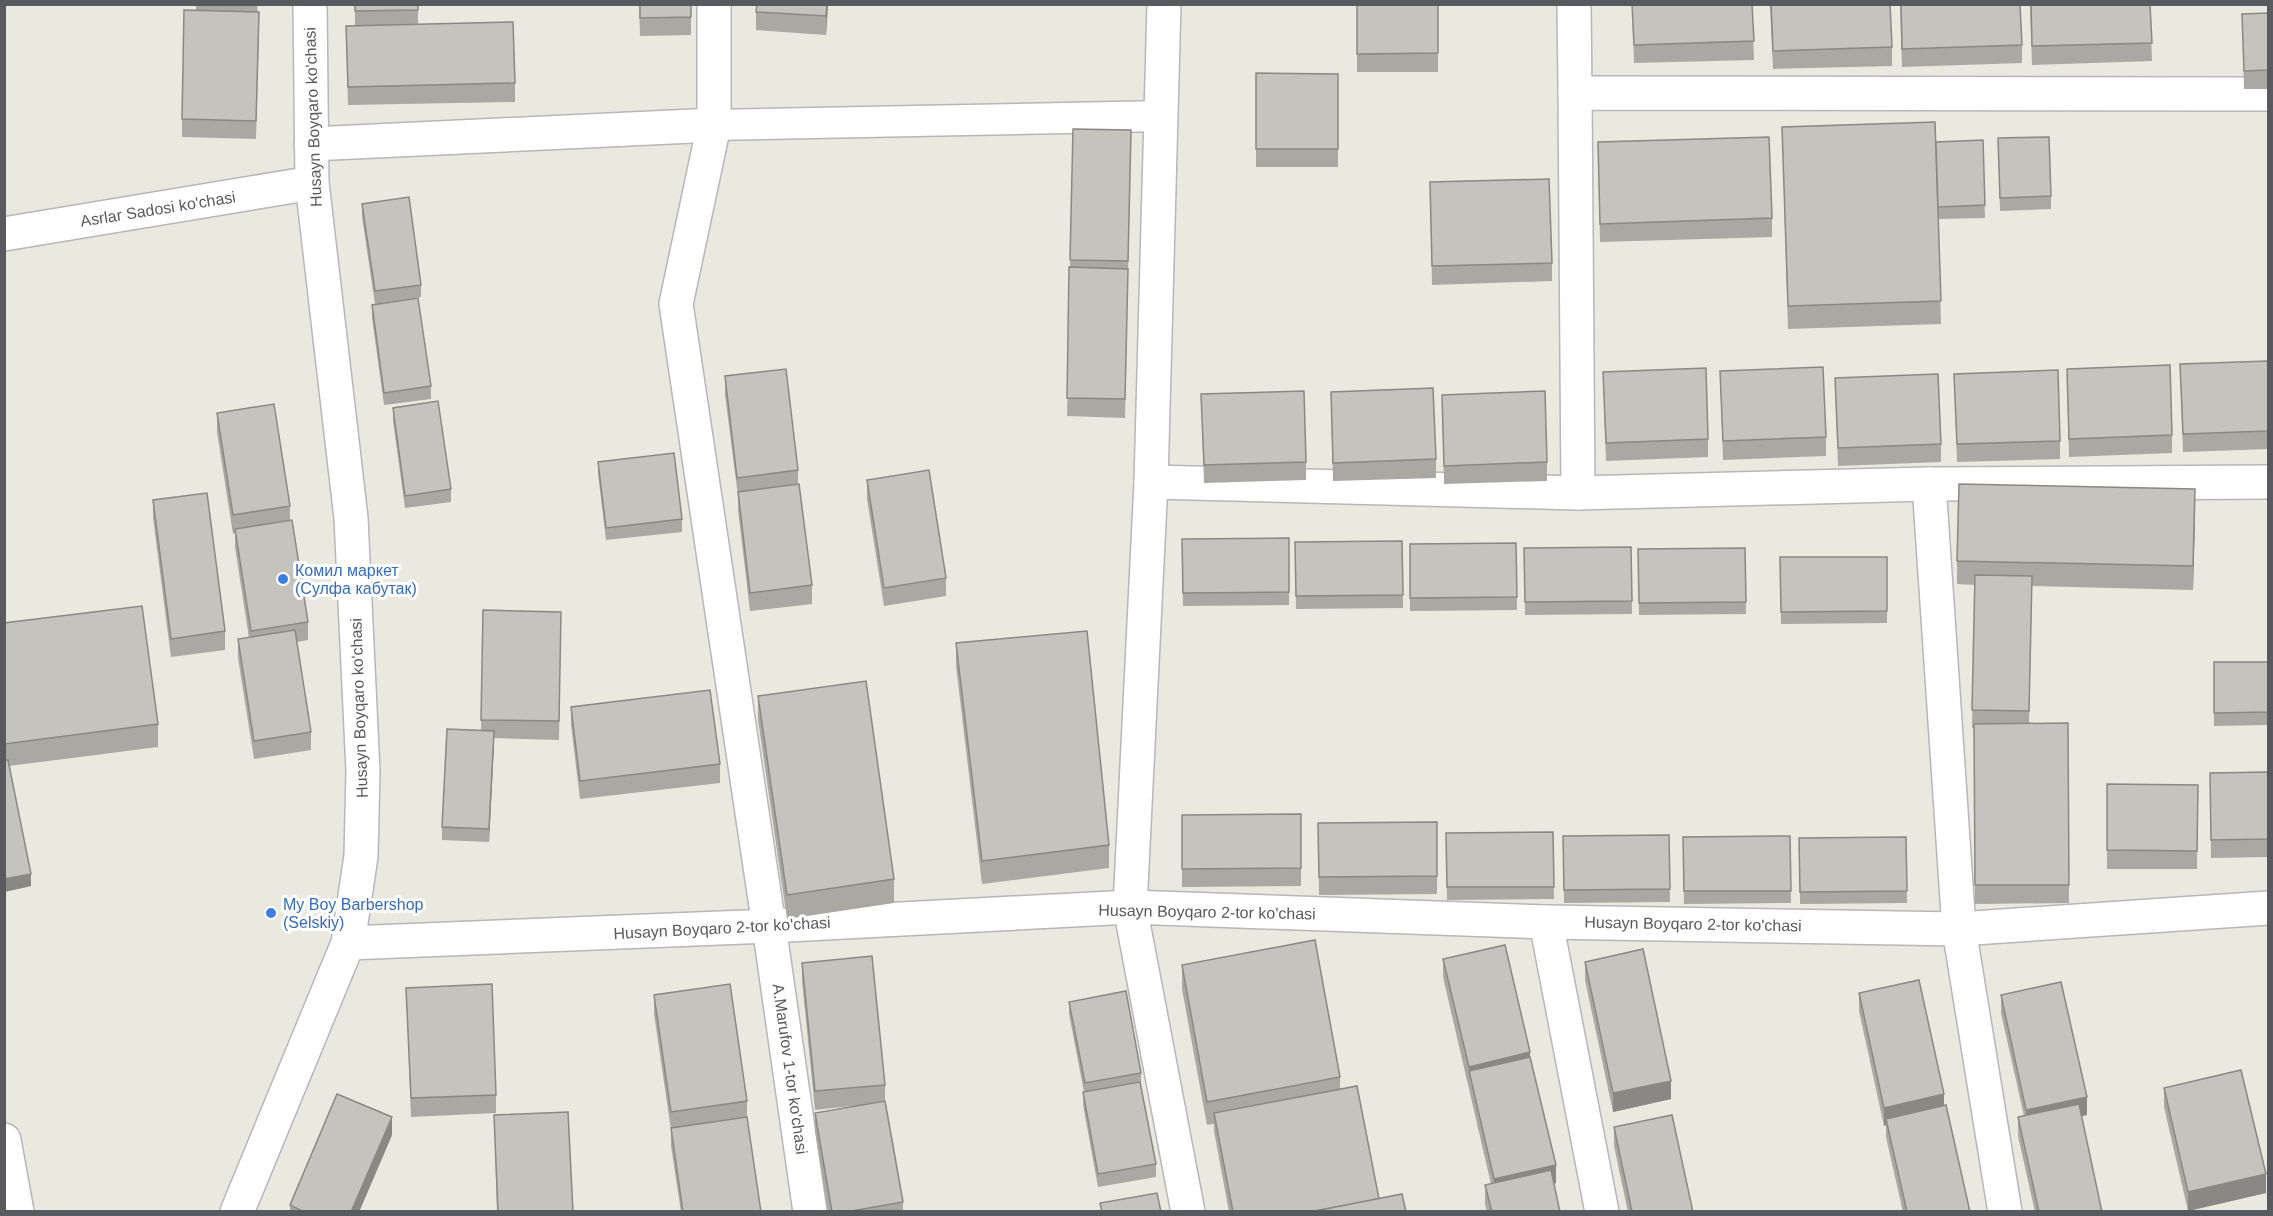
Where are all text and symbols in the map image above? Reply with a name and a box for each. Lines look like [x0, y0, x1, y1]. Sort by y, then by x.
street label: Husayn Boyqaro ko'chasi [301, 27, 325, 207]
street label: Asrlar Sadosi ko'chasi [79, 188, 237, 230]
place label: Комил маркет (Сулфа кабутак) [295, 562, 417, 597]
marker: Комил маркет (Сулфа кабутак) [276, 572, 290, 586]
street label: Husayn Boyqaro ko'chasi [347, 618, 371, 798]
place label: My Boy Barbershop (Selskiy) [283, 896, 424, 931]
street label: Husayn Boyqaro 2-tor ko'chasi [1098, 902, 1316, 922]
marker: My Boy Barbershop (Selskiy) [264, 906, 278, 920]
street label: Husayn Boyqaro 2-tor ko'chasi [613, 914, 831, 942]
street label: Husayn Boyqaro 2-tor ko'chasi [1584, 914, 1802, 934]
street label: A.Marufov 1-tor ko'chasi [770, 983, 810, 1155]

